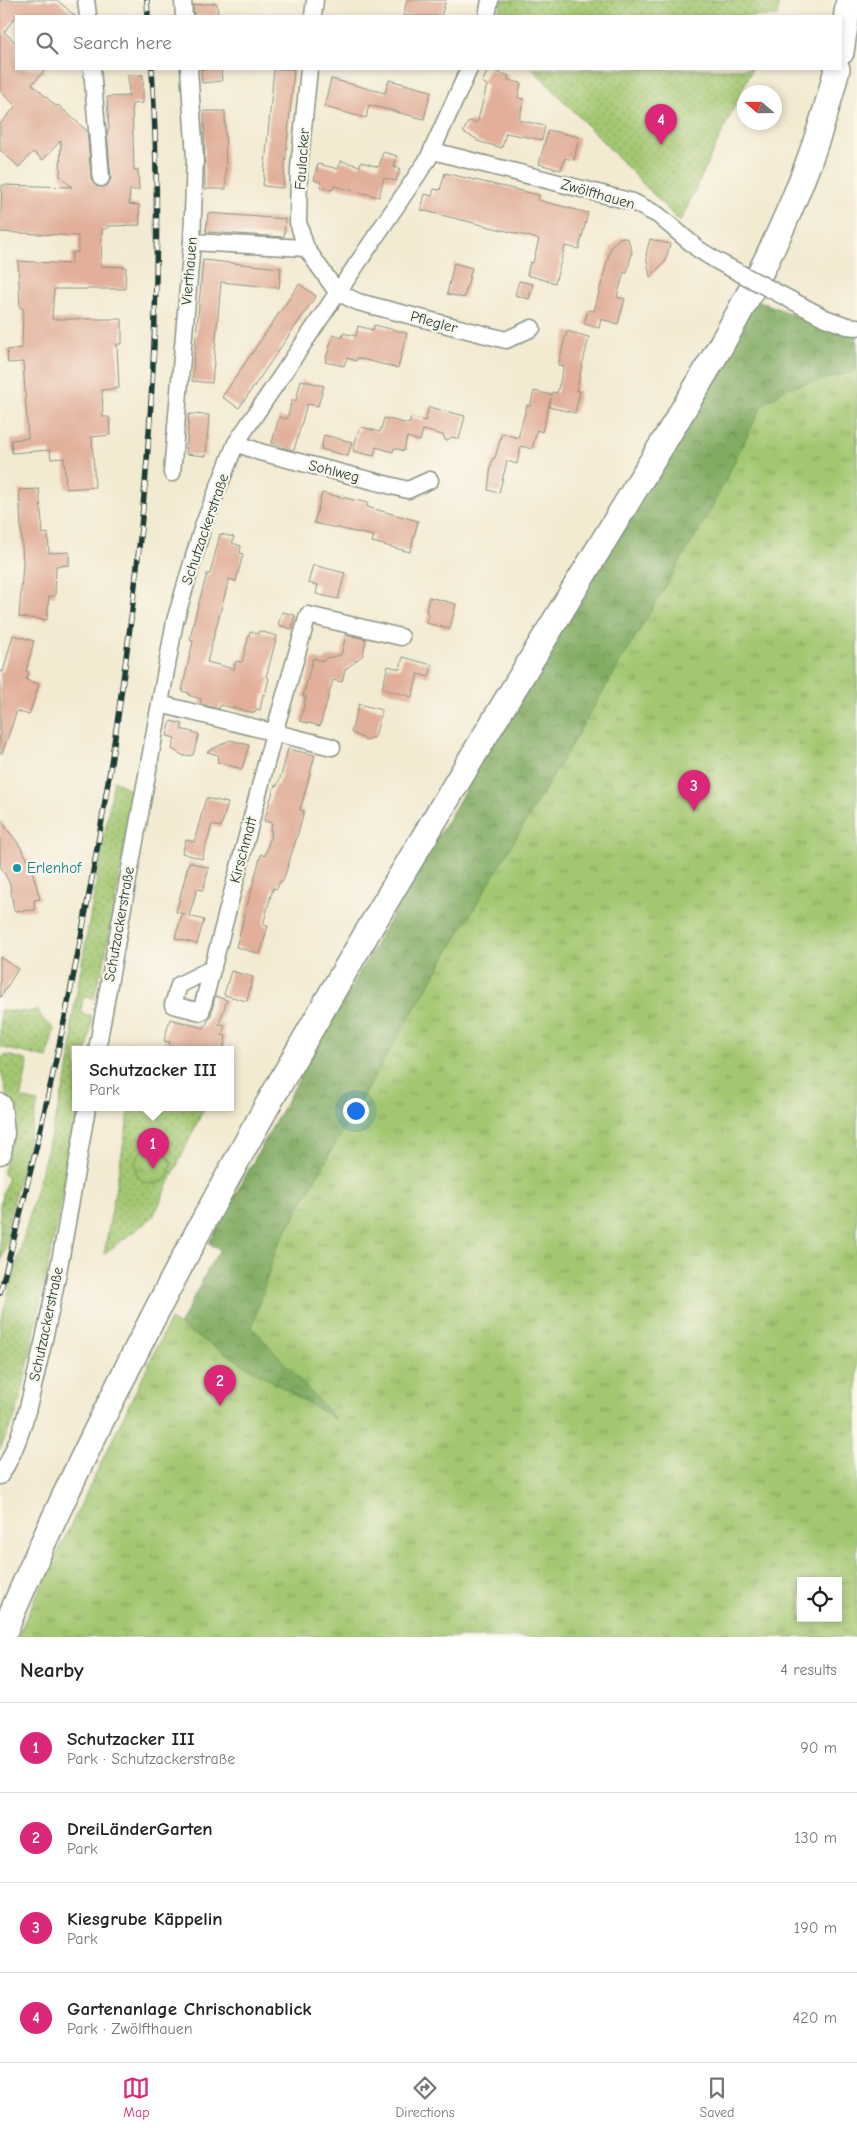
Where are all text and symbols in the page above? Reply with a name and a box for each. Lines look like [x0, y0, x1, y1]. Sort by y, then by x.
search box [15, 15, 842, 70]
icon: search [33, 29, 61, 57]
text: Search here [73, 32, 172, 54]
north arrow [737, 85, 782, 130]
pin: 4 [645, 104, 677, 145]
street label: Faulacker [291, 127, 313, 190]
street label: Zwölfthauen [559, 175, 637, 213]
street label: Vierthauen [177, 236, 201, 306]
street label: Pflegler [408, 307, 460, 337]
street label: Sohlweg [307, 456, 361, 486]
street label: Schutzackerstraße [178, 471, 233, 587]
pin: 3 [678, 770, 710, 811]
street label: Kirschmatt [226, 814, 261, 885]
place label: Erlenhof [27, 859, 82, 877]
marker: Erlenhof [11, 862, 23, 874]
street label: Schutzackerstraße [100, 865, 138, 983]
popup [72, 1046, 234, 1111]
text: Schutzacker III [89, 1059, 217, 1081]
text: Park [89, 1081, 120, 1099]
your location [343, 1098, 369, 1124]
pin: 1 [137, 1128, 169, 1169]
street label: Schutzackerstraße [25, 1265, 67, 1383]
pin: 2 [204, 1365, 236, 1406]
map controls [797, 1577, 842, 1622]
button: locate [797, 1577, 842, 1622]
text: Nearby [20, 1658, 84, 1682]
text: 4 results [780, 1661, 837, 1679]
text: Schutzacker III [67, 1728, 195, 1750]
text: 1 [33, 1739, 39, 1757]
text: 90 m [800, 1739, 837, 1757]
text: Park · Schutzackerstraße [67, 1750, 235, 1768]
text: DreiLänderGarten [67, 1818, 213, 1840]
text: 2 [32, 1829, 40, 1847]
text: 130 m [794, 1829, 837, 1847]
text: Park [67, 1840, 98, 1858]
text: Kiesgrube Käppelin [67, 1908, 223, 1930]
text: 3 [32, 1919, 40, 1937]
text: 190 m [794, 1919, 837, 1937]
text: Park [67, 1930, 98, 1948]
text: Gartenanlage Chrischonablick [67, 1998, 312, 2020]
text: 4 [32, 2009, 40, 2027]
text: 420 m [793, 2009, 837, 2027]
text: Park · Zwölfthauen [67, 2020, 193, 2038]
tab: Map [122, 2074, 150, 2121]
tab: Directions [395, 2074, 455, 2121]
tab: Saved [700, 2074, 735, 2121]

